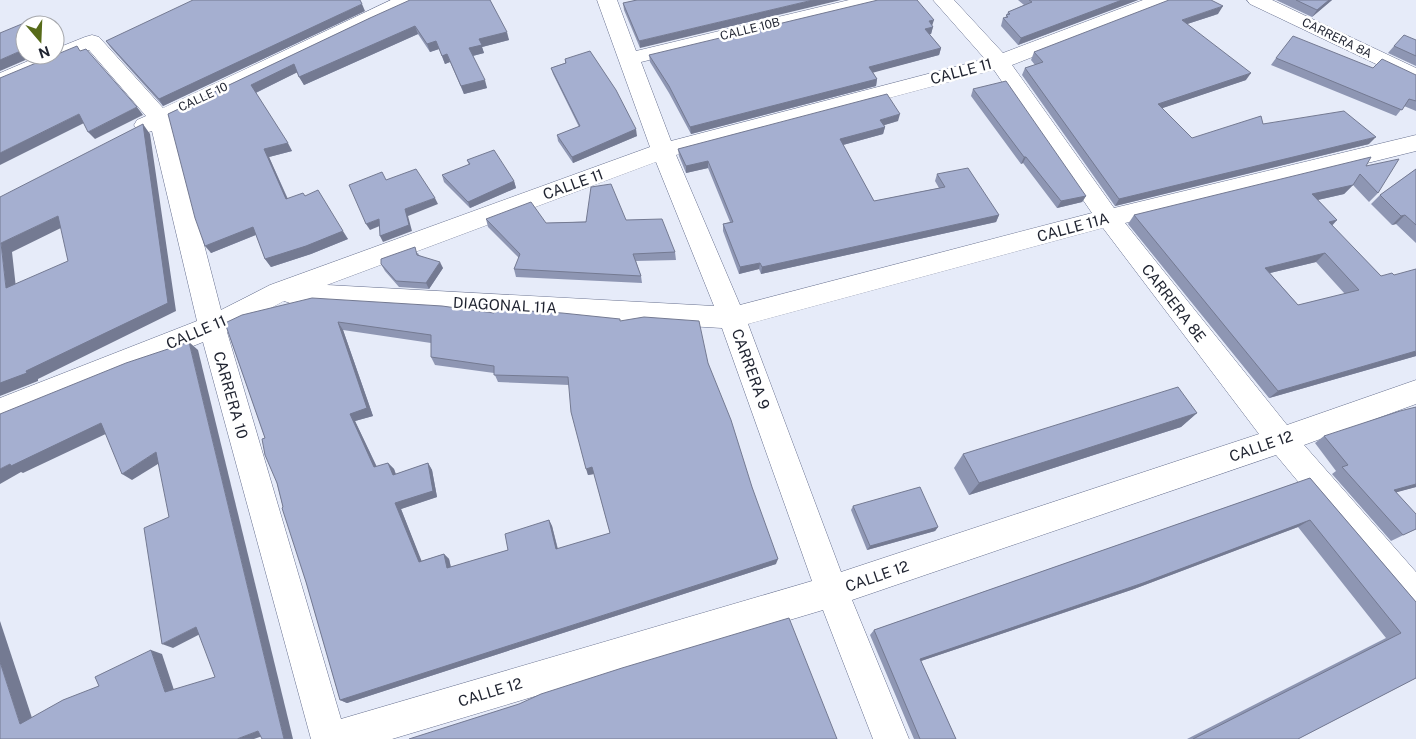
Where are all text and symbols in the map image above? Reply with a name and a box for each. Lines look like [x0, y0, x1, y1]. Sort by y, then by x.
north arrow [15, 15, 65, 65]
street label: CALLE 10B [719, 15, 781, 43]
street label: CARRERA 8A [1300, 15, 1375, 61]
text: N [36, 43, 52, 62]
street label: CALLE 11 [928, 55, 994, 87]
street label: CALLE 10 [176, 79, 230, 115]
street label: CALLE 11 [540, 165, 606, 203]
street label: CALLE 11A [1035, 209, 1111, 245]
street label: CARRERA 8E [1138, 261, 1210, 345]
street label: DIAGONAL 11A [453, 294, 558, 316]
street label: CALLE 11 [164, 312, 228, 352]
street label: CARRERA 9 [729, 326, 773, 412]
street label: CARRERA 10 [210, 349, 252, 441]
street label: CALLE 12 [1227, 427, 1295, 465]
street label: CALLE 12 [843, 557, 911, 595]
street label: CALLE 12 [456, 674, 524, 710]

